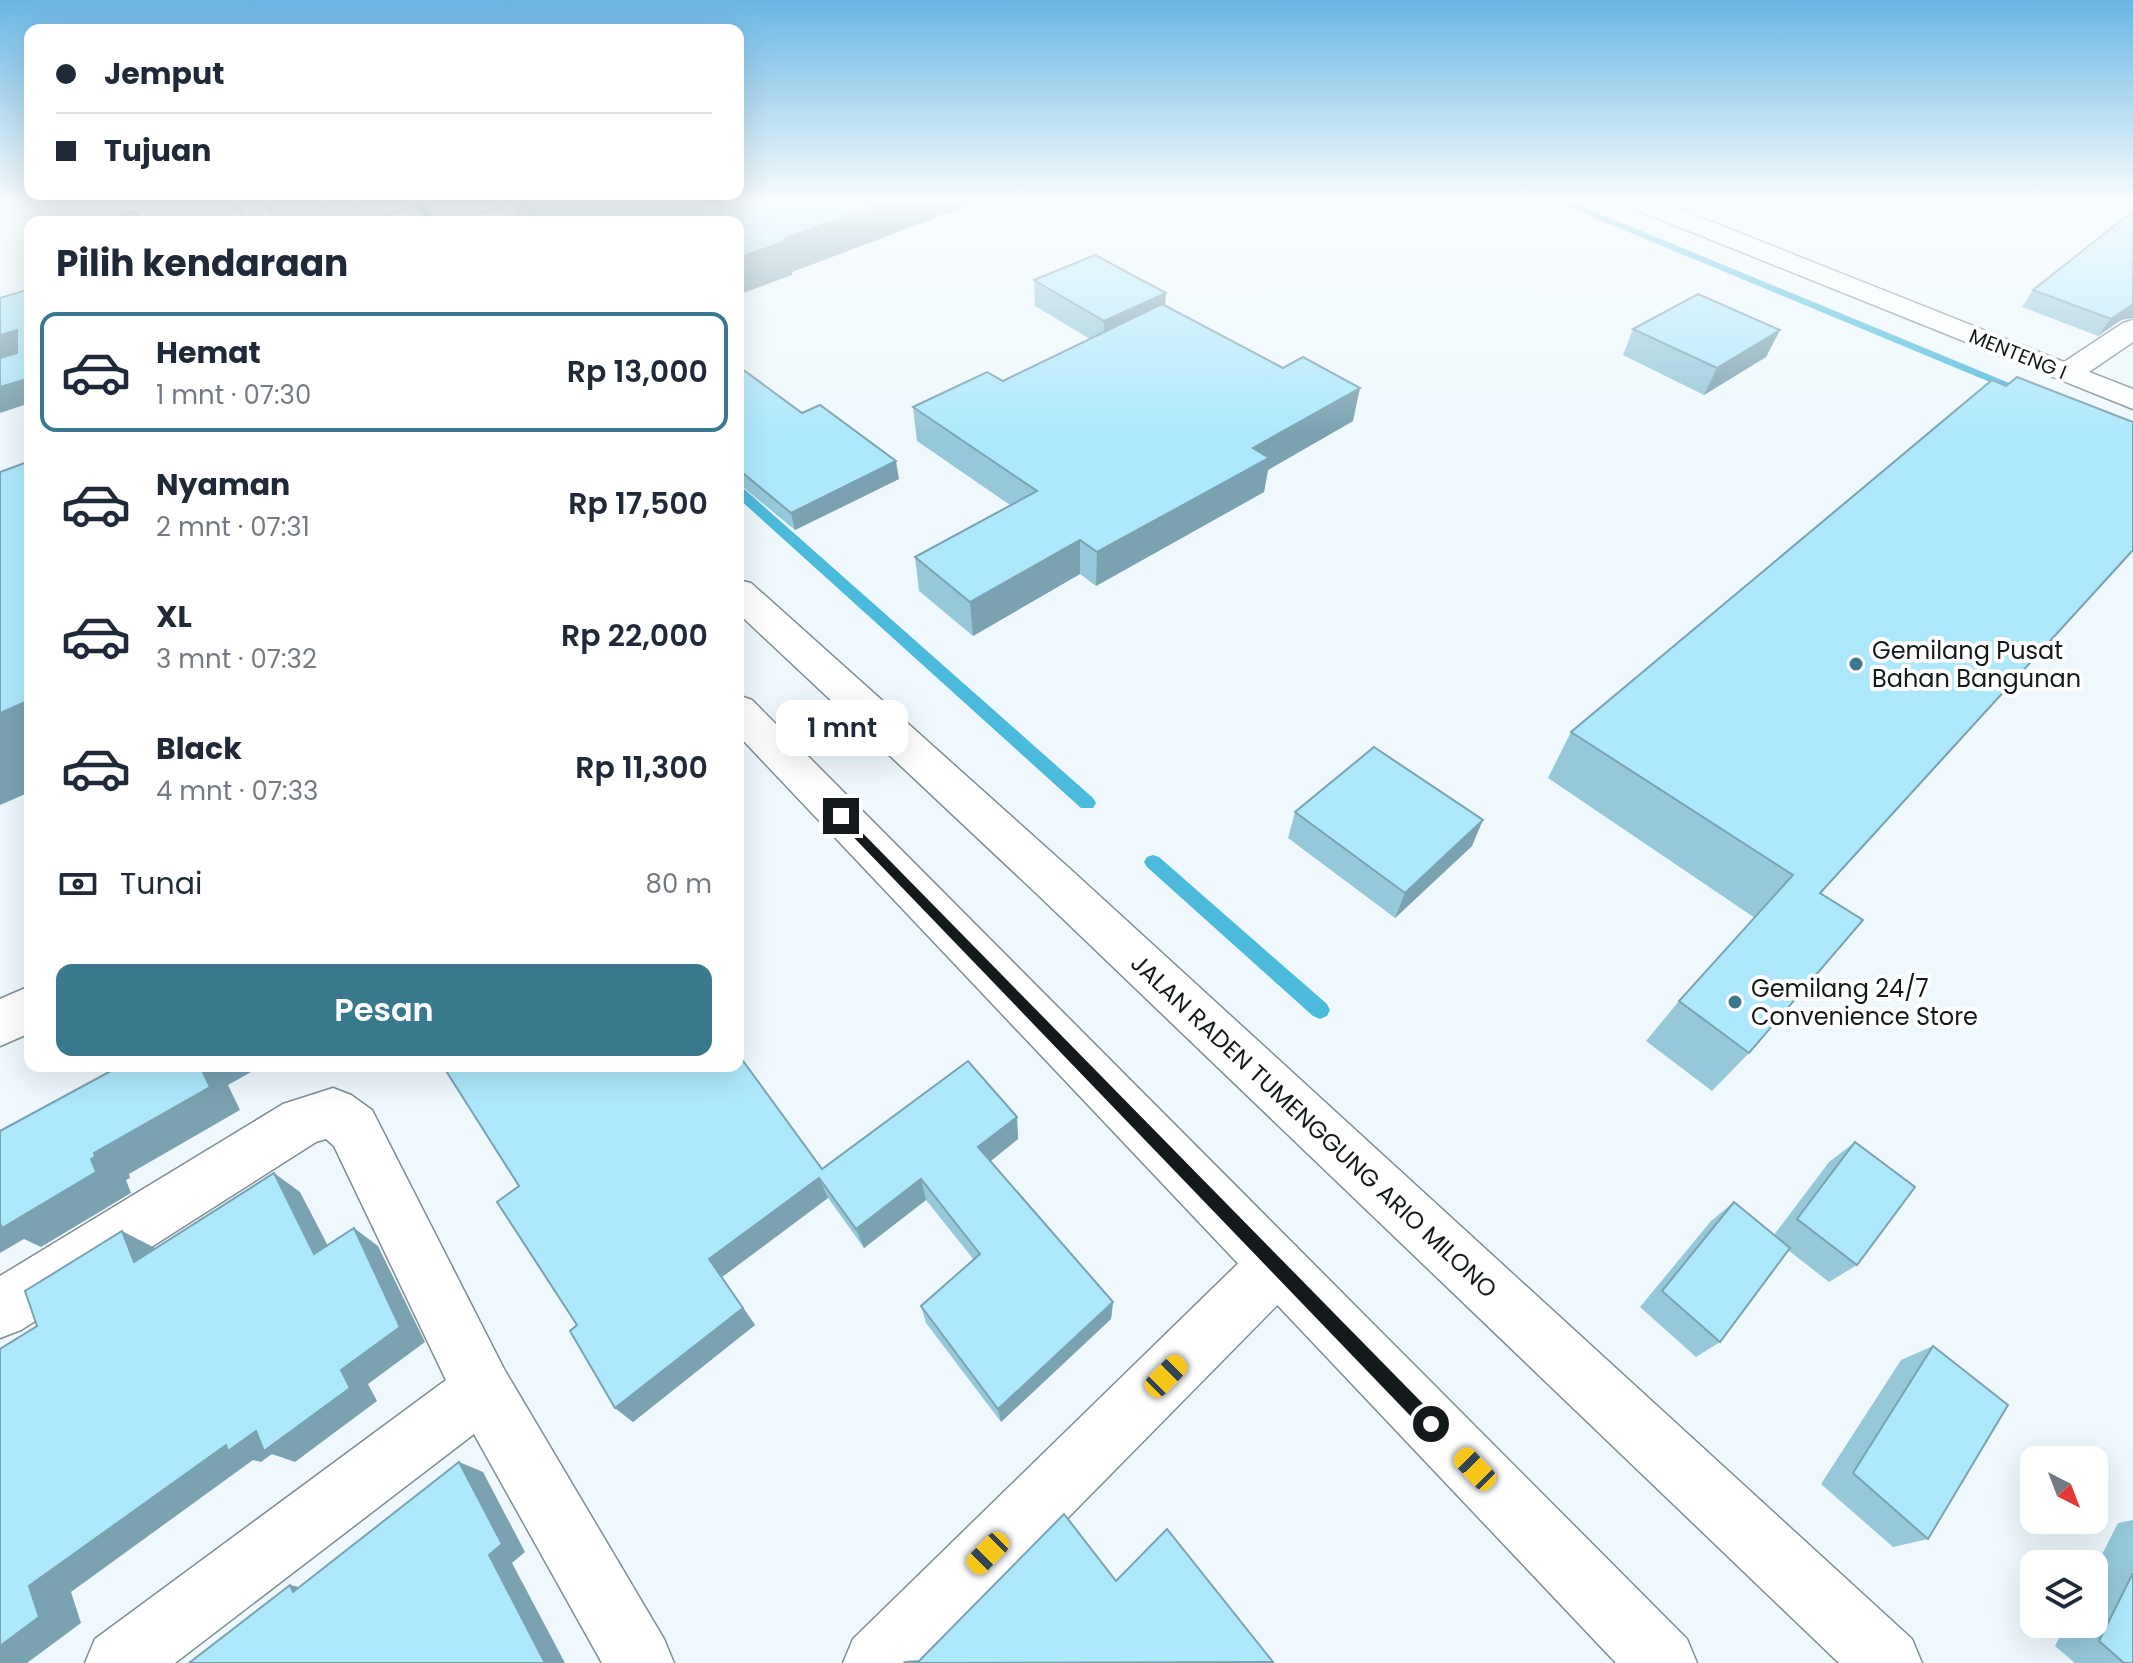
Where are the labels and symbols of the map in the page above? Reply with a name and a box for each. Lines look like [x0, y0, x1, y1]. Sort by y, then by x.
street label: MENTENG I [1965, 322, 2071, 386]
place label: Gemilang Pusat Bahan Bangunan [1872, 634, 2081, 695]
marker: Gemilang Pusat Bahan Bangunan [1847, 655, 1865, 673]
callout: 1 mnt [775, 700, 907, 756]
route end [823, 798, 859, 834]
street label: JALAN RADEN TUMENGGUNG ARIO MILONO [1124, 947, 1504, 1305]
place label: Gemilang 24/7 Convenience Store [1751, 972, 1978, 1033]
marker: Gemilang 24/7 Convenience Store [1726, 993, 1744, 1011]
car [1141, 1351, 1191, 1401]
route start [1413, 1406, 1449, 1442]
car [1450, 1443, 1500, 1495]
north arrow [2020, 1446, 2108, 1534]
car [963, 1528, 1013, 1578]

